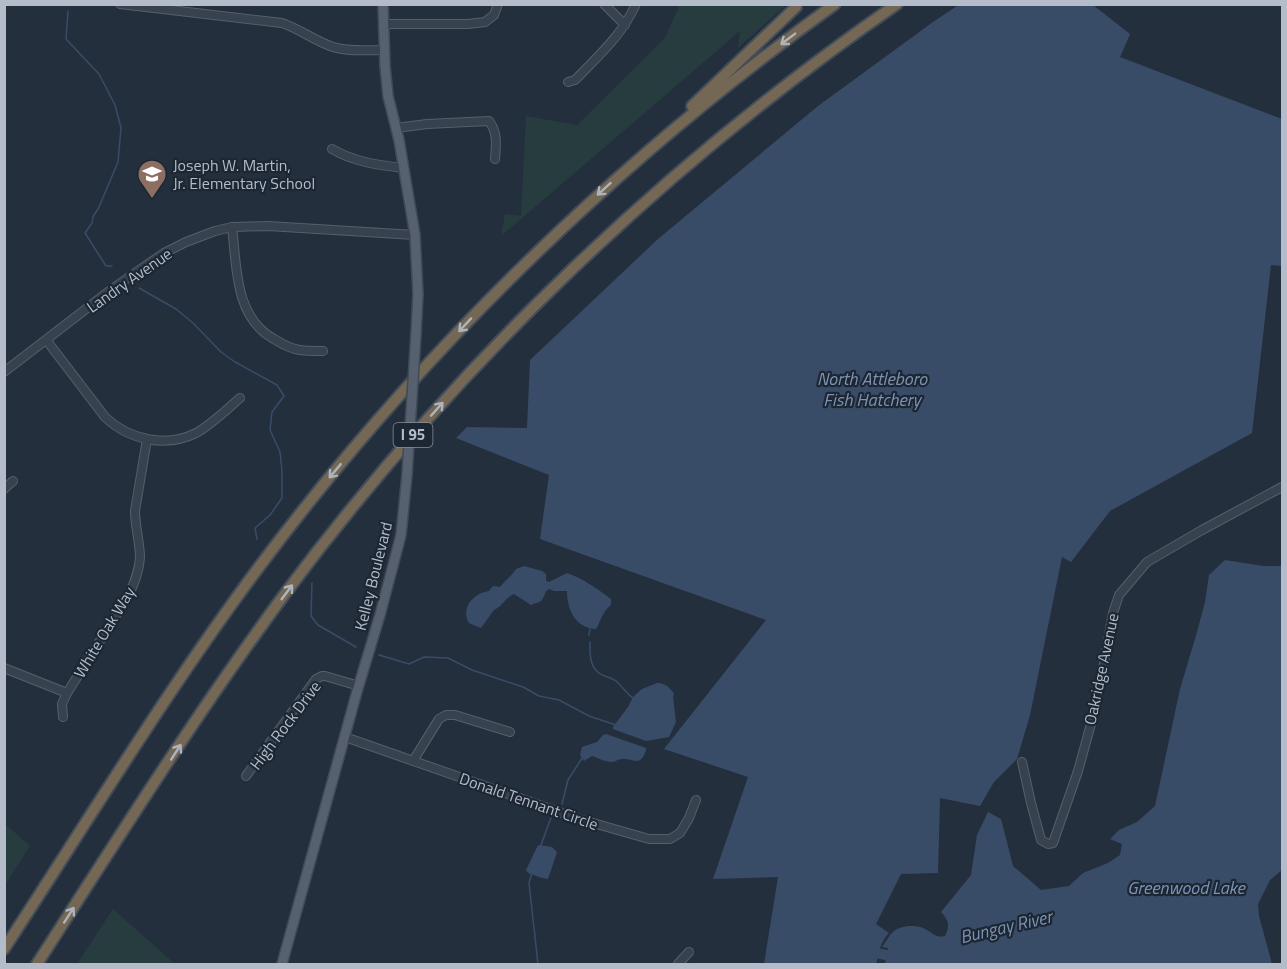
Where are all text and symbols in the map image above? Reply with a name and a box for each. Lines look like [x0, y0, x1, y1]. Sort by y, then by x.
one-way arrow [780, 33, 796, 45]
place label: Joseph W. Martin, Jr. Elementary School [173, 153, 315, 195]
school or university icon: Joseph W. Martin, Jr. Elementary School [136, 158, 168, 200]
one-way arrow [597, 182, 612, 196]
street label: Landry Avenue [81, 242, 177, 318]
one-way arrow [457, 318, 472, 333]
water label: North Attleboro Fish Hatchery [817, 365, 928, 413]
one-way arrow [430, 401, 444, 416]
road number: I 95 [394, 423, 432, 447]
one-way arrow [328, 463, 342, 478]
street label: Kelley Boulevard [348, 519, 398, 633]
street label: White Oak Way [67, 582, 141, 682]
one-way arrow [280, 584, 293, 600]
street label: Oakridge Avenue [1077, 611, 1125, 727]
street label: High Rock Drive [244, 675, 326, 775]
one-way arrow [170, 744, 182, 761]
street label: Donald Tennant Circle [456, 766, 602, 836]
water label: Greenwood Lake [1127, 874, 1247, 901]
water label: Bungay River [957, 902, 1057, 950]
one-way arrow [63, 908, 75, 924]

